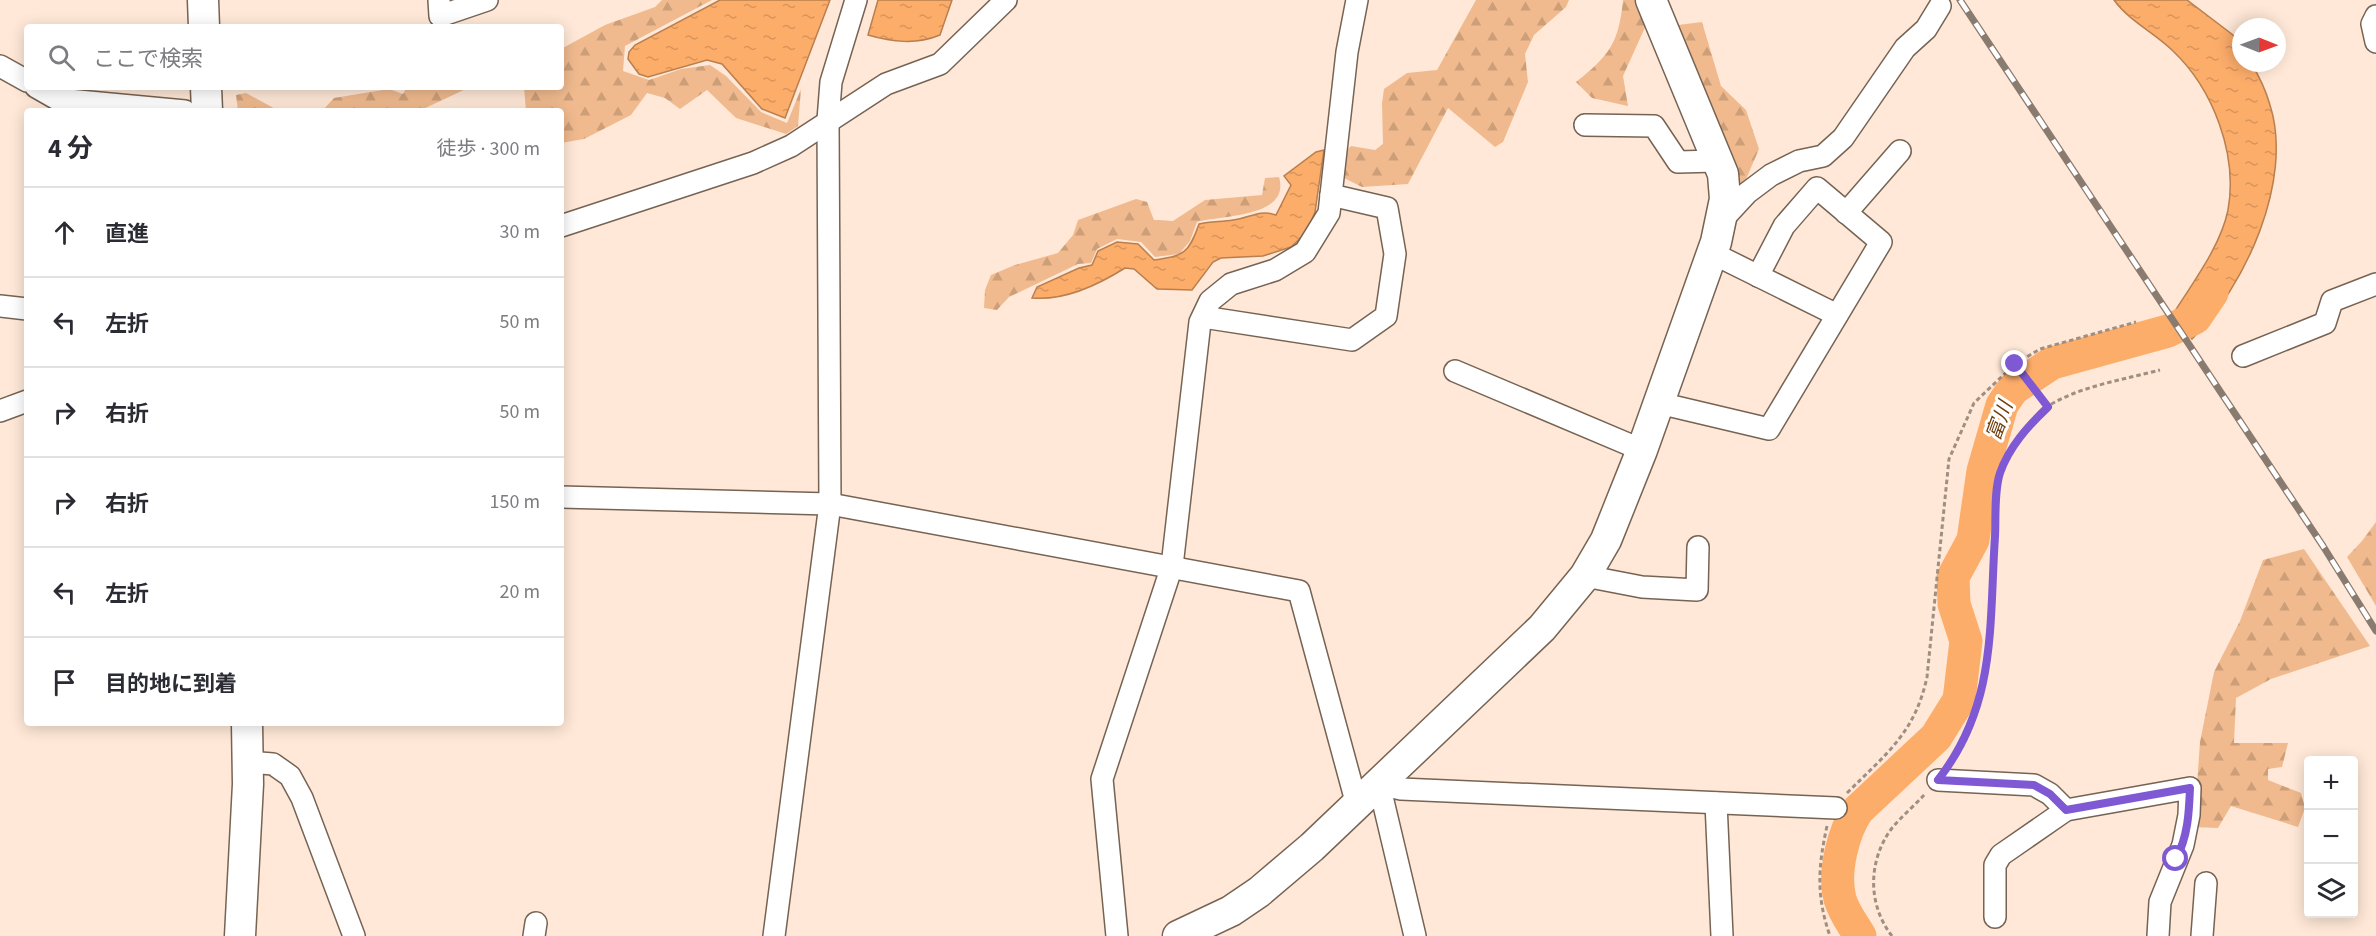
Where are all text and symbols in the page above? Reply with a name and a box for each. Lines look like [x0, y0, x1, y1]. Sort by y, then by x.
north arrow [2232, 18, 2286, 72]
search box [24, 24, 564, 90]
icon: search [45, 41, 78, 74]
text: ここで検索 [93, 43, 203, 75]
text: 4 分 [48, 130, 93, 167]
text: 徒歩 · 300 m [437, 135, 540, 163]
icon: ahead [48, 216, 81, 249]
text: 直進 [105, 218, 149, 250]
text: 30 m [500, 218, 540, 246]
icon: left [48, 306, 81, 339]
text: 左折 [105, 308, 149, 340]
text: 50 m [500, 308, 540, 336]
route end [2001, 350, 2027, 376]
icon: right [48, 396, 81, 429]
water label: 富川 [1980, 396, 2021, 445]
text: 右折 [105, 398, 149, 430]
text: 50 m [500, 398, 540, 426]
icon: right [48, 486, 81, 519]
text: 右折 [105, 488, 149, 520]
text: 150 m [490, 488, 540, 516]
icon: left [48, 576, 81, 609]
text: 左折 [105, 578, 149, 610]
text: 20 m [500, 578, 540, 606]
icon: arrive [48, 666, 81, 699]
text: 目的地に到着 [105, 668, 237, 700]
map controls [2304, 756, 2358, 918]
button: + [2304, 756, 2358, 810]
button: − [2304, 810, 2358, 864]
route start [2162, 845, 2188, 871]
button: layers [2304, 864, 2358, 918]

